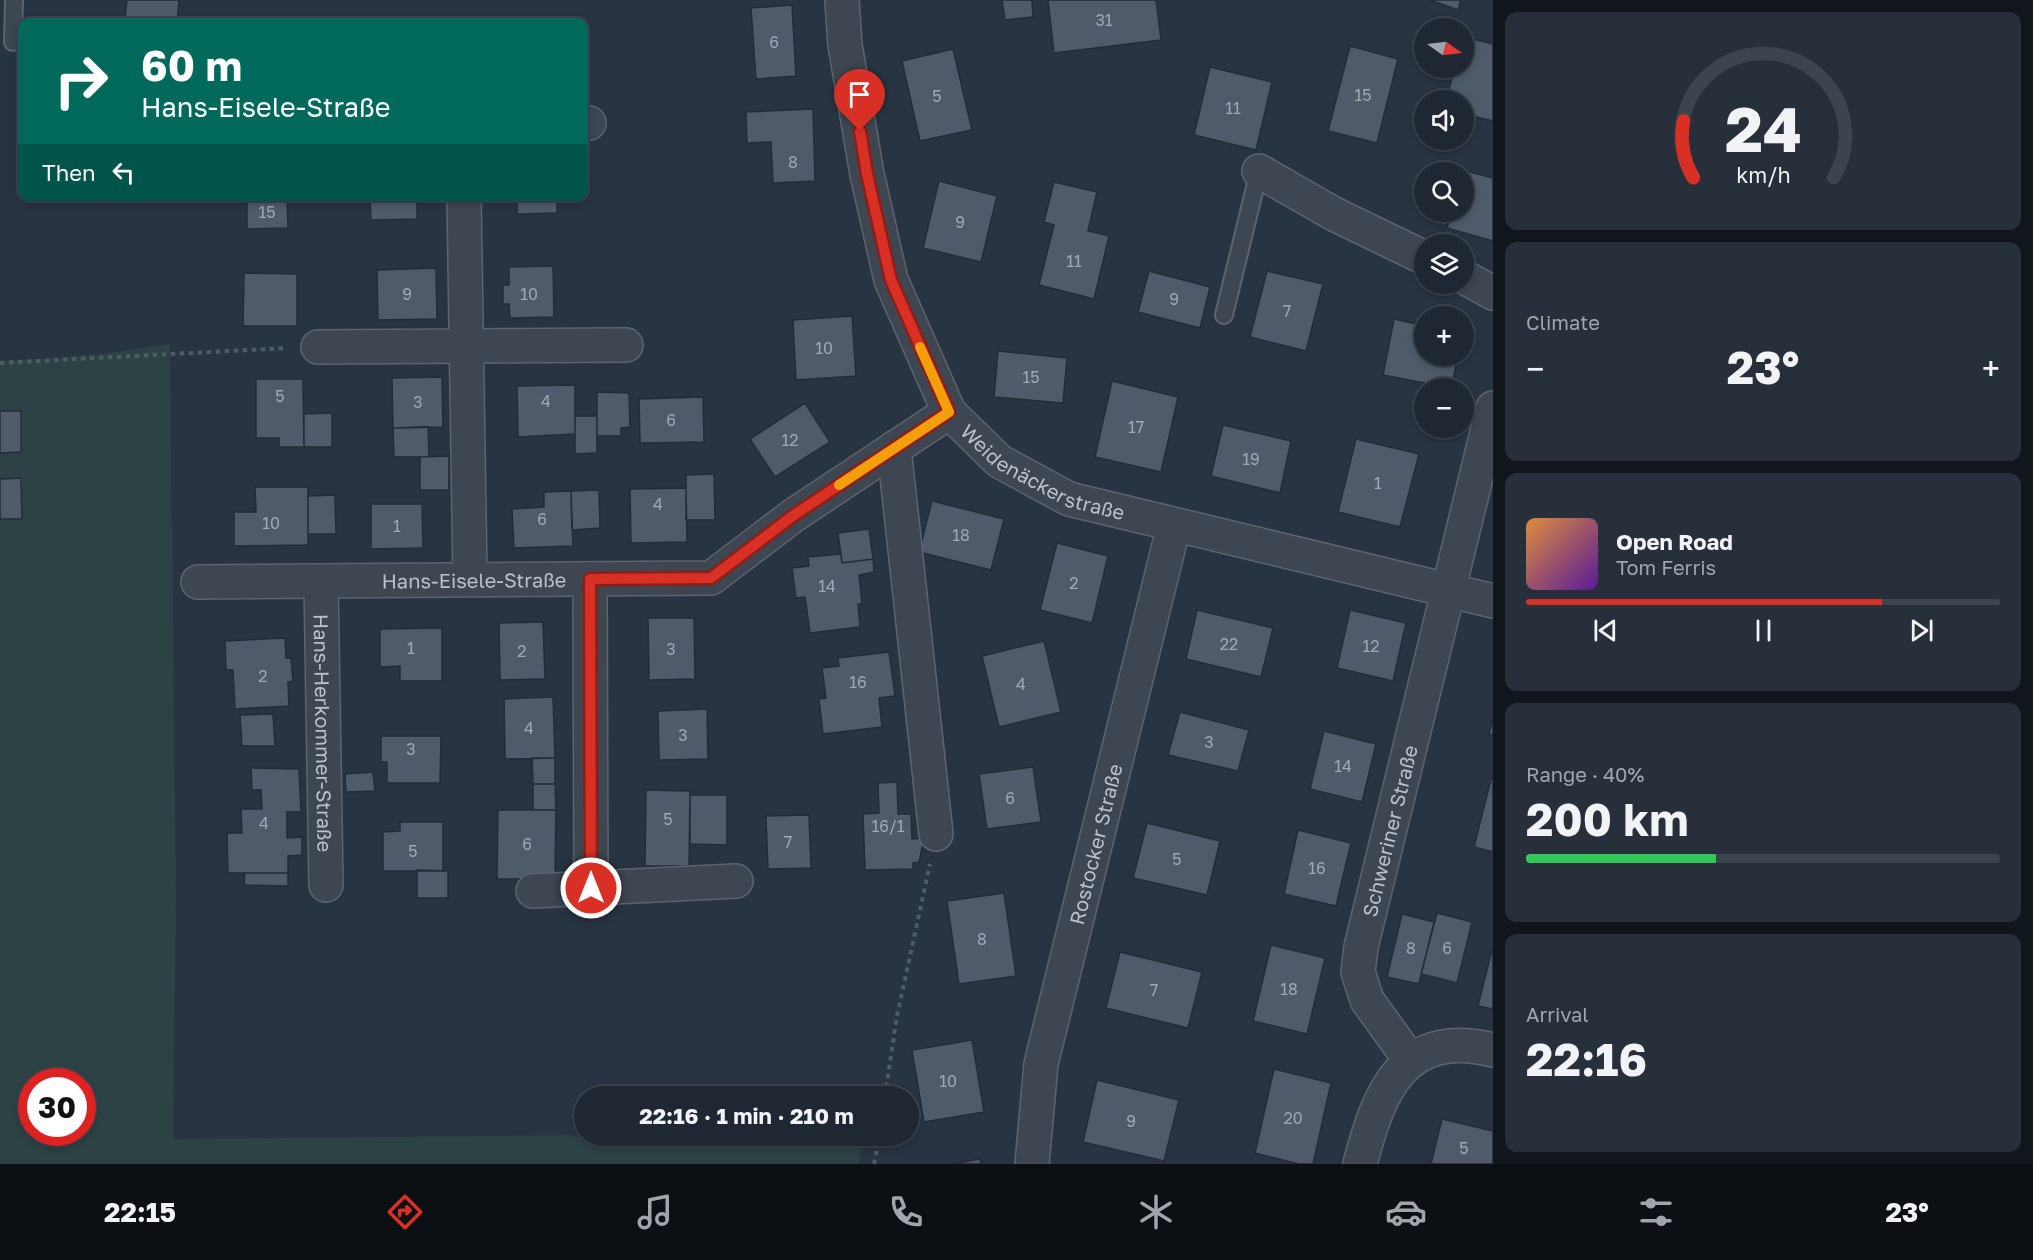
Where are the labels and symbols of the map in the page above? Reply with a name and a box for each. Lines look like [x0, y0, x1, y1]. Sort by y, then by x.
house number: 31 [1095, 10, 1113, 30]
north arrow [1414, 18, 1474, 78]
house number: 6 [769, 32, 779, 52]
pin [834, 69, 885, 131]
house number: 15 [1354, 85, 1372, 105]
house number: 5 [932, 86, 942, 106]
house number: 11 [1225, 98, 1241, 118]
house number: 8 [788, 152, 798, 172]
house number: 15 [258, 202, 276, 222]
house number: 9 [955, 212, 965, 232]
house number: 11 [1066, 251, 1082, 271]
house number: 9 [402, 284, 412, 304]
house number: 10 [520, 284, 538, 304]
house number: 9 [1169, 289, 1179, 309]
house number: 7 [1283, 301, 1291, 321]
house number: 10 [815, 338, 833, 358]
house number: 15 [1022, 367, 1040, 387]
house number: 5 [275, 386, 285, 406]
house number: 4 [541, 391, 551, 411]
house number: 3 [413, 392, 423, 412]
house number: 6 [666, 410, 676, 430]
house number: 17 [1128, 417, 1144, 437]
street label: Weidenäckerstraße [956, 419, 1127, 524]
house number: 12 [781, 430, 799, 450]
house number: 19 [1242, 449, 1260, 469]
house number: 1 [1374, 473, 1382, 493]
house number: 4 [653, 494, 663, 514]
house number: 6 [537, 509, 547, 529]
house number: 10 [262, 513, 280, 533]
house number: 1 [393, 516, 401, 536]
house number: 18 [952, 525, 970, 545]
street label: Hans-Eisele-Straße [381, 567, 566, 593]
house number: 2 [1069, 573, 1079, 593]
house number: 14 [818, 576, 836, 596]
street label: Hans-Herkommer-Straße [310, 614, 337, 852]
house number: 22 [1220, 634, 1238, 654]
house number: 12 [1362, 636, 1380, 656]
house number: 1 [407, 638, 415, 658]
house number: 3 [666, 639, 676, 659]
house number: 2 [517, 641, 527, 661]
house number: 2 [258, 666, 268, 686]
house number: 16 [849, 672, 867, 692]
house number: 4 [1016, 674, 1026, 694]
house number: 4 [524, 718, 534, 738]
house number: 3 [678, 725, 688, 745]
house number: 3 [1204, 732, 1214, 752]
house number: 3 [406, 739, 416, 759]
street label: Schweriner Straße [1357, 743, 1422, 919]
house number: 14 [1334, 756, 1352, 776]
street label: Rostocker Straße [1064, 761, 1127, 927]
house number: 6 [1005, 788, 1015, 808]
house number: 5 [663, 809, 673, 829]
house number: 4 [259, 813, 269, 833]
house number: 16/1 [872, 816, 905, 836]
house number: 7 [784, 832, 792, 852]
house number: 6 [522, 834, 532, 854]
house number: 5 [408, 841, 418, 861]
house number: 5 [1172, 849, 1182, 869]
position arrow [559, 856, 623, 920]
house number: 16 [1308, 858, 1326, 878]
house number: 8 [977, 929, 987, 949]
house number: 8 [1406, 938, 1416, 958]
house number: 6 [1442, 938, 1452, 958]
house number: 18 [1280, 979, 1298, 999]
house number: 7 [1150, 980, 1158, 1000]
speed limit sign: 30 [18, 1068, 96, 1146]
house number: 10 [939, 1071, 957, 1091]
house number: 20 [1283, 1108, 1303, 1128]
house number: 9 [1126, 1111, 1136, 1131]
house number: 5 [1459, 1138, 1469, 1158]

